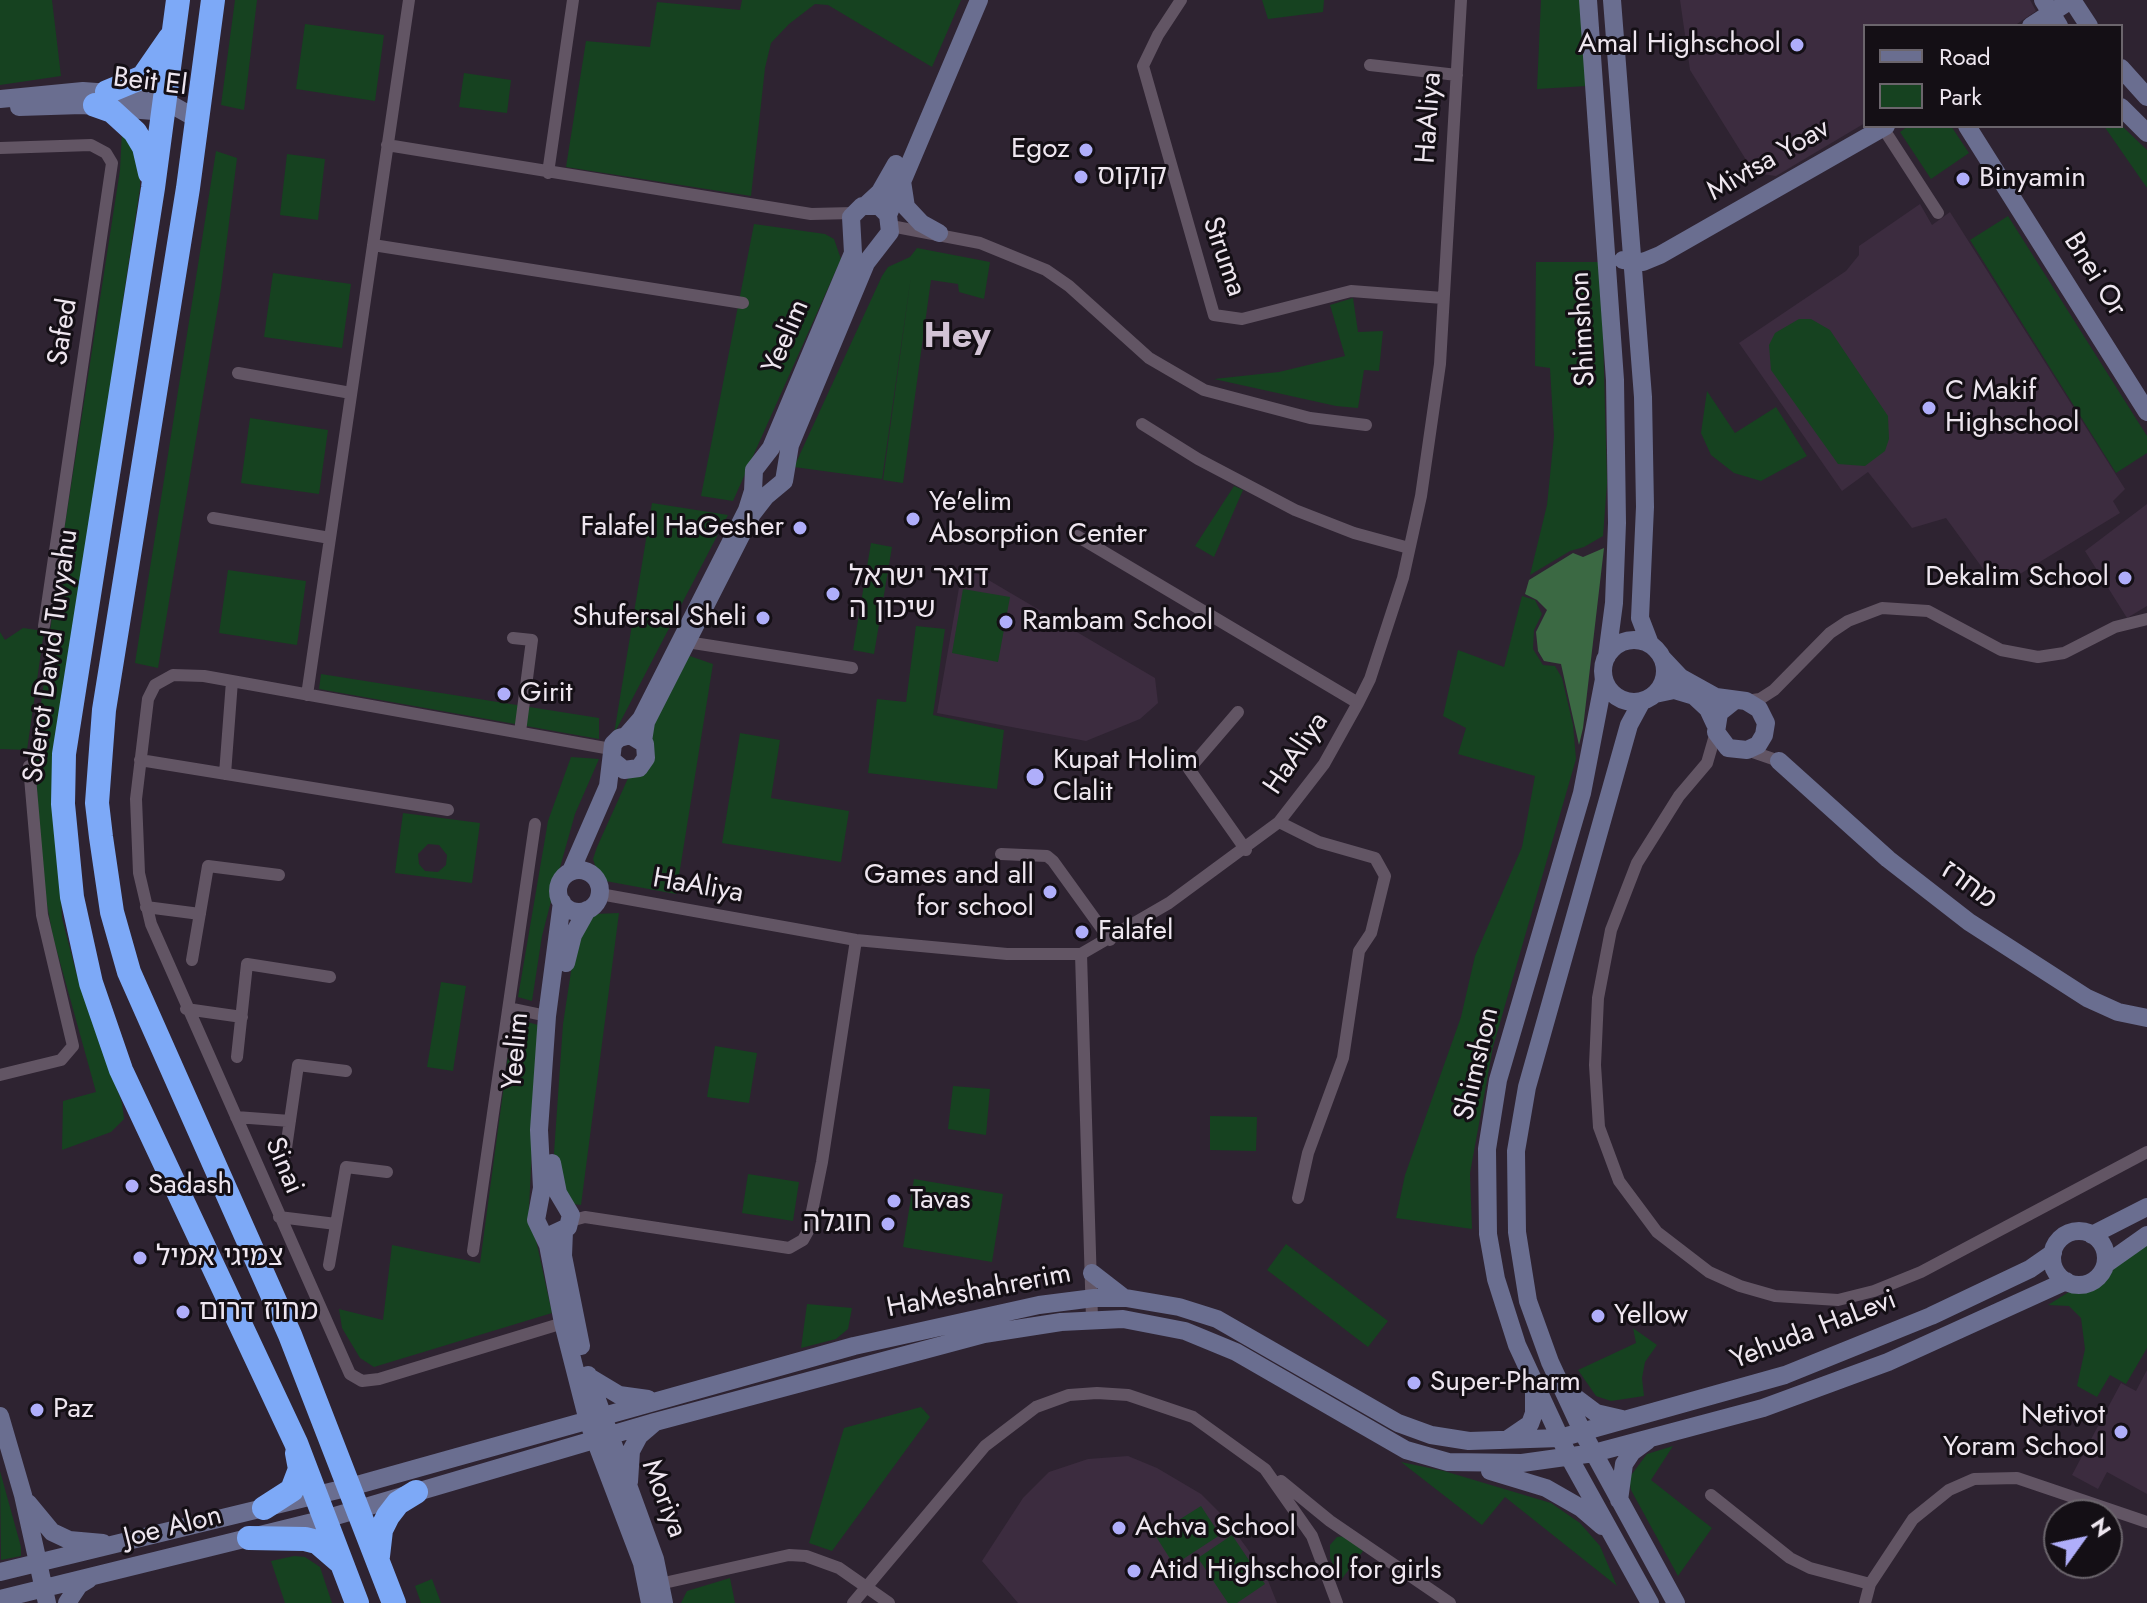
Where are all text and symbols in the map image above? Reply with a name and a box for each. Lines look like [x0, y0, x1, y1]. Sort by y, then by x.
legend [1863, 24, 2123, 128]
place label: Amal Highschool [1578, 28, 1781, 62]
marker: Amal Highschool [1788, 36, 1806, 54]
text: Road [1939, 39, 1991, 74]
street label: Beit El [111, 62, 189, 104]
street label: HaAliya [1410, 71, 1450, 165]
text: Park [1939, 79, 1982, 114]
street label: Mivtsa Yoav [1702, 112, 1836, 210]
place label: Egoz [1011, 133, 1070, 167]
marker: Egoz [1077, 141, 1095, 159]
place label: קוקוס [1097, 160, 1167, 194]
place label: Binyamin [1979, 162, 2086, 196]
marker: קוקוס [1072, 168, 1090, 186]
marker: Binyamin [1954, 170, 1972, 188]
street label: Struma [1194, 213, 1252, 301]
street label: Bnei Or [2055, 227, 2133, 323]
street label: Shimshon [1564, 271, 1604, 387]
street label: Yeelim [756, 295, 818, 379]
street label: Safed [42, 296, 86, 368]
district label: Hey [923, 316, 991, 360]
place label: C Makif Highschool [1945, 375, 2079, 441]
marker: C Makif Highschool [1920, 399, 1938, 417]
place label: Ye'elim Absorption Center [929, 486, 1147, 552]
marker: Ye'elim Absorption Center [904, 510, 922, 528]
place label: Falafel HaGesher [581, 511, 784, 545]
marker: Falafel HaGesher [791, 519, 809, 537]
street label: Sderot David Tuvyahu [18, 527, 86, 785]
place label: דואר ישראל שיכון ה [849, 561, 989, 627]
place label: Dekalim School [1925, 561, 2109, 595]
marker: Dekalim School [2116, 569, 2134, 587]
marker: דואר ישראל שיכון ה [824, 585, 842, 603]
place label: Shufersal Sheli [572, 601, 747, 635]
place label: Rambam School [1022, 605, 1213, 639]
marker: Shufersal Sheli [754, 609, 772, 627]
marker: Rambam School [997, 613, 1015, 631]
place label: Girit [520, 677, 573, 711]
marker: Girit [495, 685, 513, 703]
street label: HaAliya [1257, 707, 1337, 801]
place label: Kupat Holim Clalit [1053, 744, 1198, 810]
marker: Kupat Holim Clalit [1024, 766, 1046, 788]
street label: מחרז [1933, 855, 2003, 917]
place label: Games and all for school [864, 859, 1034, 925]
street label: HaAliya [650, 863, 746, 911]
marker: Games and all for school [1041, 883, 1059, 901]
place label: Falafel [1098, 915, 1173, 949]
marker: Falafel [1073, 923, 1091, 941]
street label: Shimshon [1449, 1004, 1507, 1124]
street label: Yeelim [497, 1011, 537, 1091]
street label: Sinai [256, 1133, 310, 1199]
place label: Sadash [148, 1169, 232, 1203]
marker: Sadash [123, 1177, 141, 1195]
place label: Tavas [910, 1184, 971, 1218]
marker: Tavas [885, 1192, 903, 1210]
place label: חוגלה [803, 1207, 872, 1241]
marker: חוגלה [879, 1215, 897, 1233]
place label: צמיגי אמיל [156, 1241, 284, 1275]
marker: צמיגי אמיל [131, 1249, 149, 1267]
street label: HaMeshahrerim [884, 1258, 1074, 1326]
street label: Yehuda HaLevi [1727, 1284, 1901, 1378]
place label: מחוז דרום [199, 1295, 318, 1329]
place label: Yellow [1614, 1299, 1688, 1333]
marker: מחוז דרום [174, 1303, 192, 1321]
marker: Yellow [1589, 1307, 1607, 1325]
place label: Super-Pharm [1430, 1366, 1581, 1400]
marker: Super-Pharm [1405, 1374, 1423, 1392]
place label: Paz [53, 1393, 94, 1427]
place label: Netivot Yoram School [1943, 1399, 2105, 1465]
marker: Paz [28, 1401, 46, 1419]
marker: Netivot Yoram School [2112, 1423, 2130, 1441]
street label: Moriya [633, 1455, 693, 1543]
north arrow [2043, 1499, 2123, 1579]
street label: Joe Alon [121, 1500, 225, 1556]
place label: Achva School [1135, 1511, 1296, 1545]
text: N [2083, 1511, 2120, 1543]
marker: Achva School [1110, 1519, 1128, 1537]
place label: Atid Highschool for girls [1150, 1554, 1441, 1588]
marker: Atid Highschool for girls [1125, 1562, 1143, 1580]

